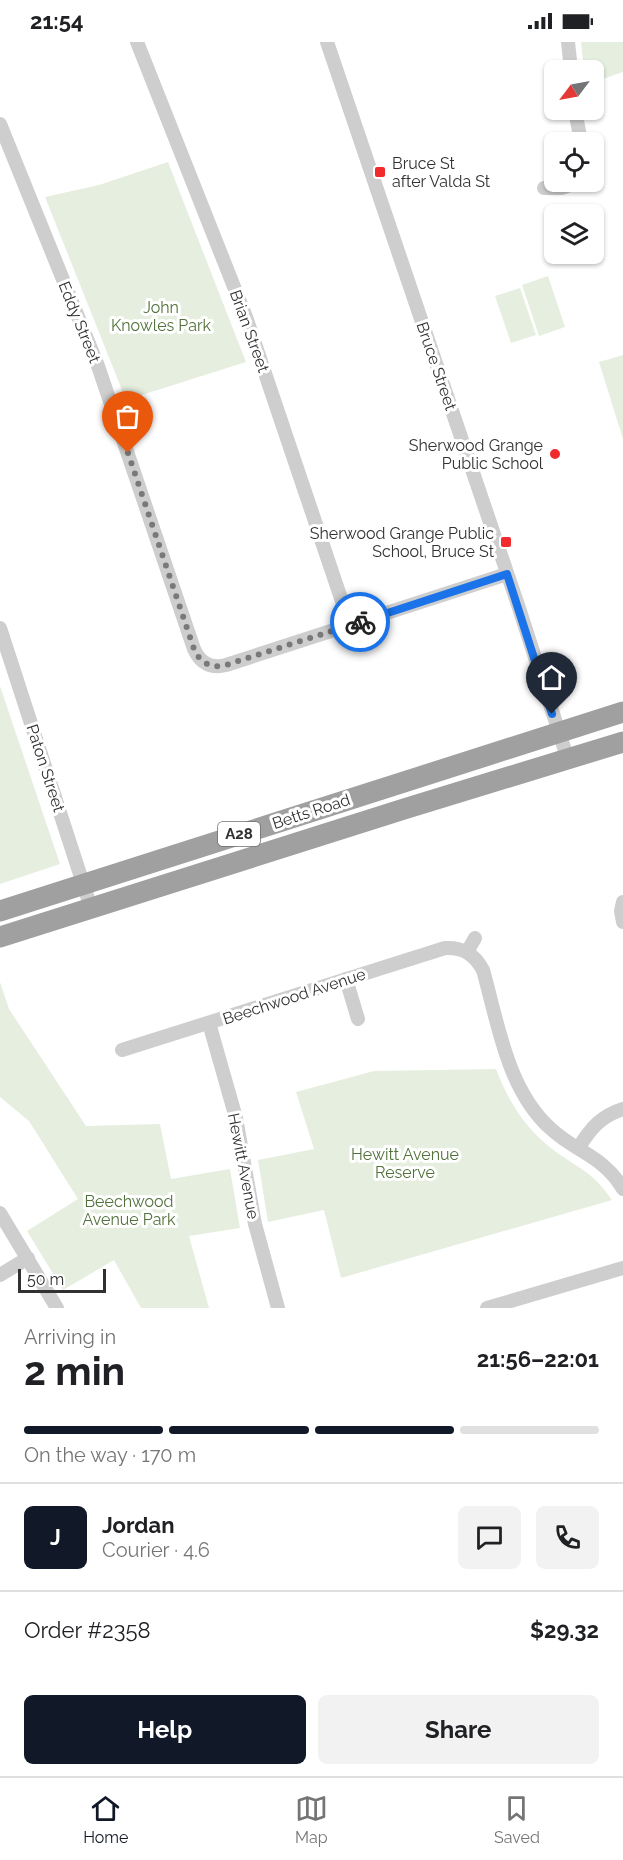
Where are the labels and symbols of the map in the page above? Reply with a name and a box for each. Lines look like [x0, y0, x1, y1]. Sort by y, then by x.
north arrow [544, 60, 604, 120]
place label: Bruce St after Valda St [392, 154, 491, 191]
marker: Bruce St after Valda St [373, 165, 387, 179]
street label: Eddy Street [55, 279, 105, 366]
street label: Brian Street [226, 287, 273, 376]
park label: John Knowles Park [111, 298, 212, 335]
street label: Bruce Street [413, 319, 461, 413]
pin [102, 391, 153, 453]
place label: Sherwood Grange Public School [409, 436, 544, 473]
marker: Sherwood Grange Public School [548, 447, 562, 461]
place label: Sherwood Grange Public School, Bruce St [310, 524, 495, 561]
marker: Sherwood Grange Public School, Bruce St [499, 535, 513, 549]
courier [330, 592, 390, 652]
pin [526, 652, 577, 714]
street label: Paton Street [22, 722, 69, 815]
street label: Betts Road [270, 790, 353, 833]
road number: A28 [218, 822, 260, 846]
street label: Beechwood Avenue [220, 964, 368, 1029]
street label: Hewitt Avenue [224, 1111, 263, 1221]
park label: Hewitt Avenue Reserve [351, 1145, 459, 1182]
park label: Beechwood Avenue Park [83, 1192, 176, 1229]
scale bar [18, 1266, 106, 1294]

